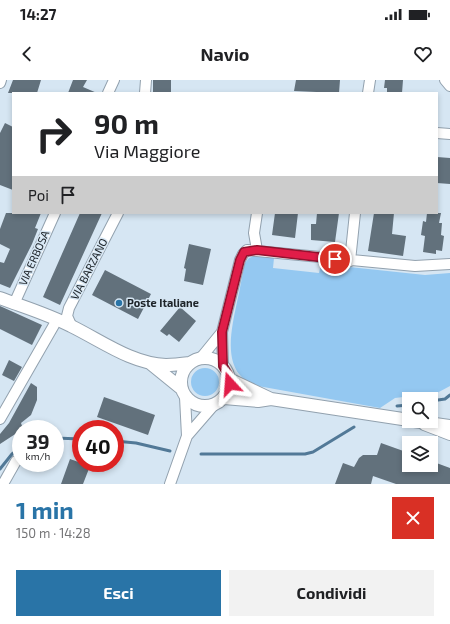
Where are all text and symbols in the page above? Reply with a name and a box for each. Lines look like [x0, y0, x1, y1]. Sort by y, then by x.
text: 14:27 [20, 5, 57, 23]
icon: back [16, 43, 38, 65]
text: Navio [201, 43, 249, 65]
icon: heart [412, 43, 434, 65]
text: 90 m [94, 106, 159, 140]
icon: right [28, 108, 80, 160]
text: Via Maggiore [94, 140, 200, 162]
icon: arrive [57, 184, 79, 206]
text: Poi [28, 186, 49, 204]
street label: VIA ERBOSA [16, 228, 51, 287]
street label: VIA BARZANO [67, 236, 110, 302]
pin [318, 242, 352, 276]
icon: arrive [324, 248, 346, 270]
place label: Poste Italiane [127, 296, 199, 309]
marker: Poste Italiane [114, 298, 124, 308]
position arrow [209, 363, 251, 405]
map controls [402, 392, 438, 472]
button: search [402, 392, 438, 428]
speed limit sign: 40 [72, 420, 124, 472]
text: 39 [26, 429, 50, 453]
button: layers [402, 436, 438, 472]
text: km/h [26, 450, 50, 462]
text: 1 min [16, 495, 74, 524]
button: close [392, 497, 434, 539]
text: 150 m · 14:28 [16, 525, 91, 541]
button: Esci [16, 570, 221, 616]
button: Condividi [229, 570, 434, 616]

